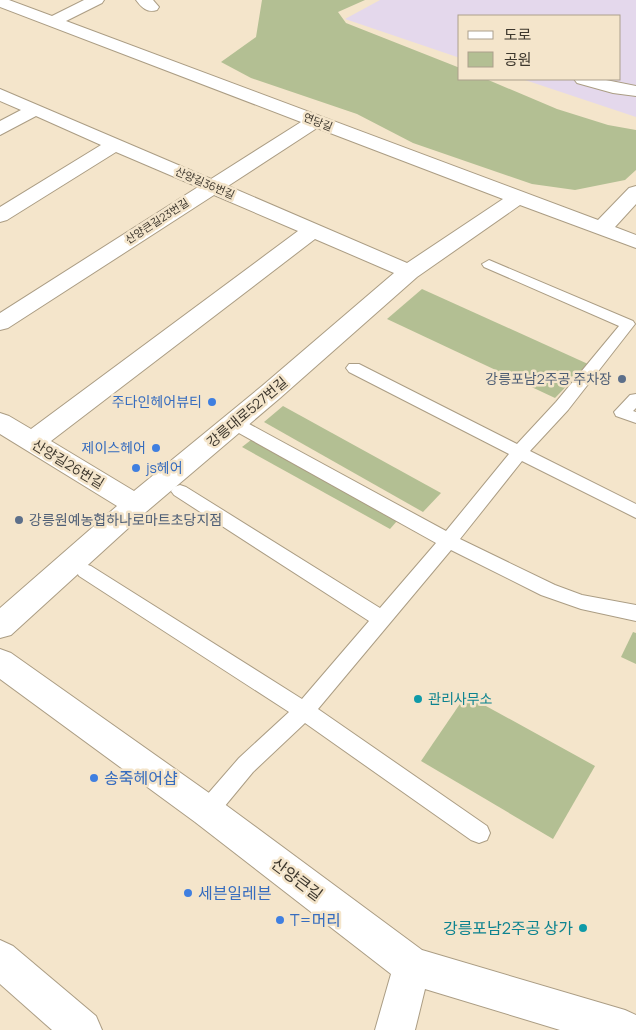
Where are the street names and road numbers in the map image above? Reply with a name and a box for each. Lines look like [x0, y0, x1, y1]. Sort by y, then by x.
street label: 연당길 [301, 109, 335, 134]
street label: 산양길36번길 [173, 163, 237, 202]
street label: 산양큰길23번길 [122, 194, 191, 247]
street label: 강릉대로527번길 [202, 372, 291, 451]
street label: 산양길26번길 [29, 435, 108, 493]
street label: 산양큰길 [267, 852, 327, 906]

